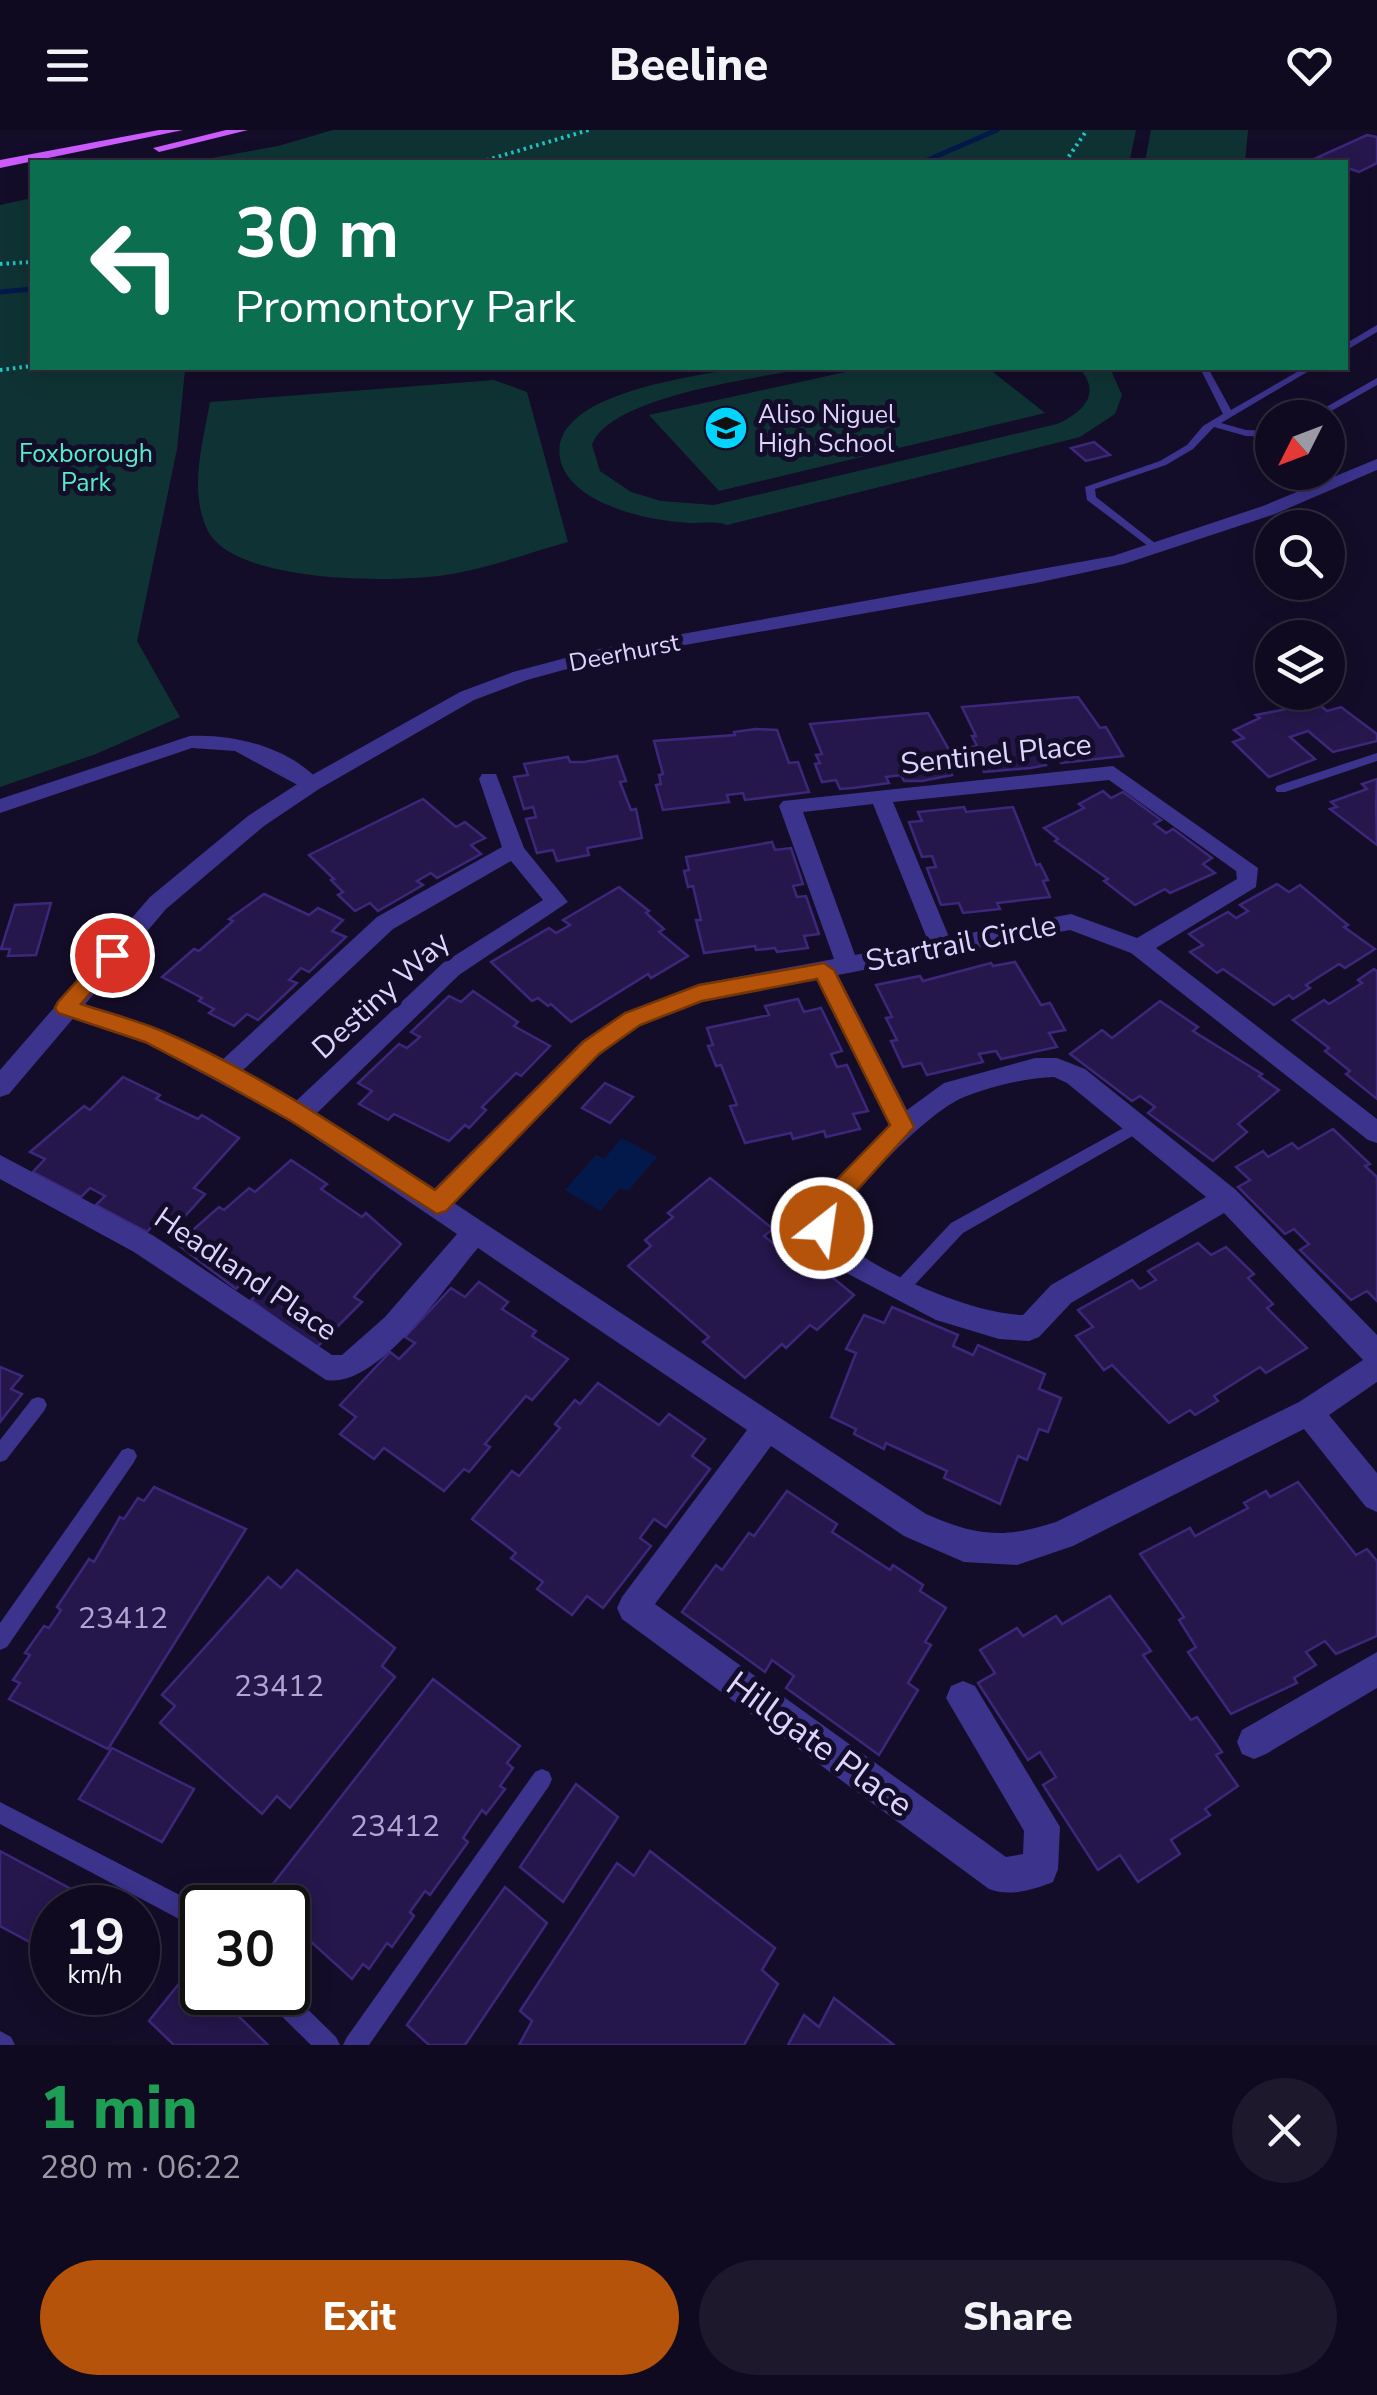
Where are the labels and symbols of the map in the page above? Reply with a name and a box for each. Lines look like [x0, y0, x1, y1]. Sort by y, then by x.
place label: Aliso Niguel High School [758, 398, 896, 461]
north arrow [1255, 400, 1345, 490]
school or university icon: Aliso Niguel High School [703, 405, 749, 451]
park label: Foxborough Park [19, 437, 153, 500]
street label: Deerhurst [566, 626, 683, 680]
street label: Sentinel Place [899, 724, 1094, 785]
street label: Startrail Circle [862, 905, 1060, 982]
pin [70, 913, 155, 998]
street label: Destiny Way [304, 922, 460, 1068]
position arrow [770, 1176, 874, 1280]
street label: Headland Place [146, 1198, 345, 1351]
house number: 23412 [78, 1598, 168, 1639]
street label: Hillgate Place [717, 1661, 922, 1828]
house number: 23412 [234, 1666, 324, 1707]
house number: 23412 [350, 1806, 440, 1847]
speed limit sign: 30 [180, 1885, 310, 2015]

